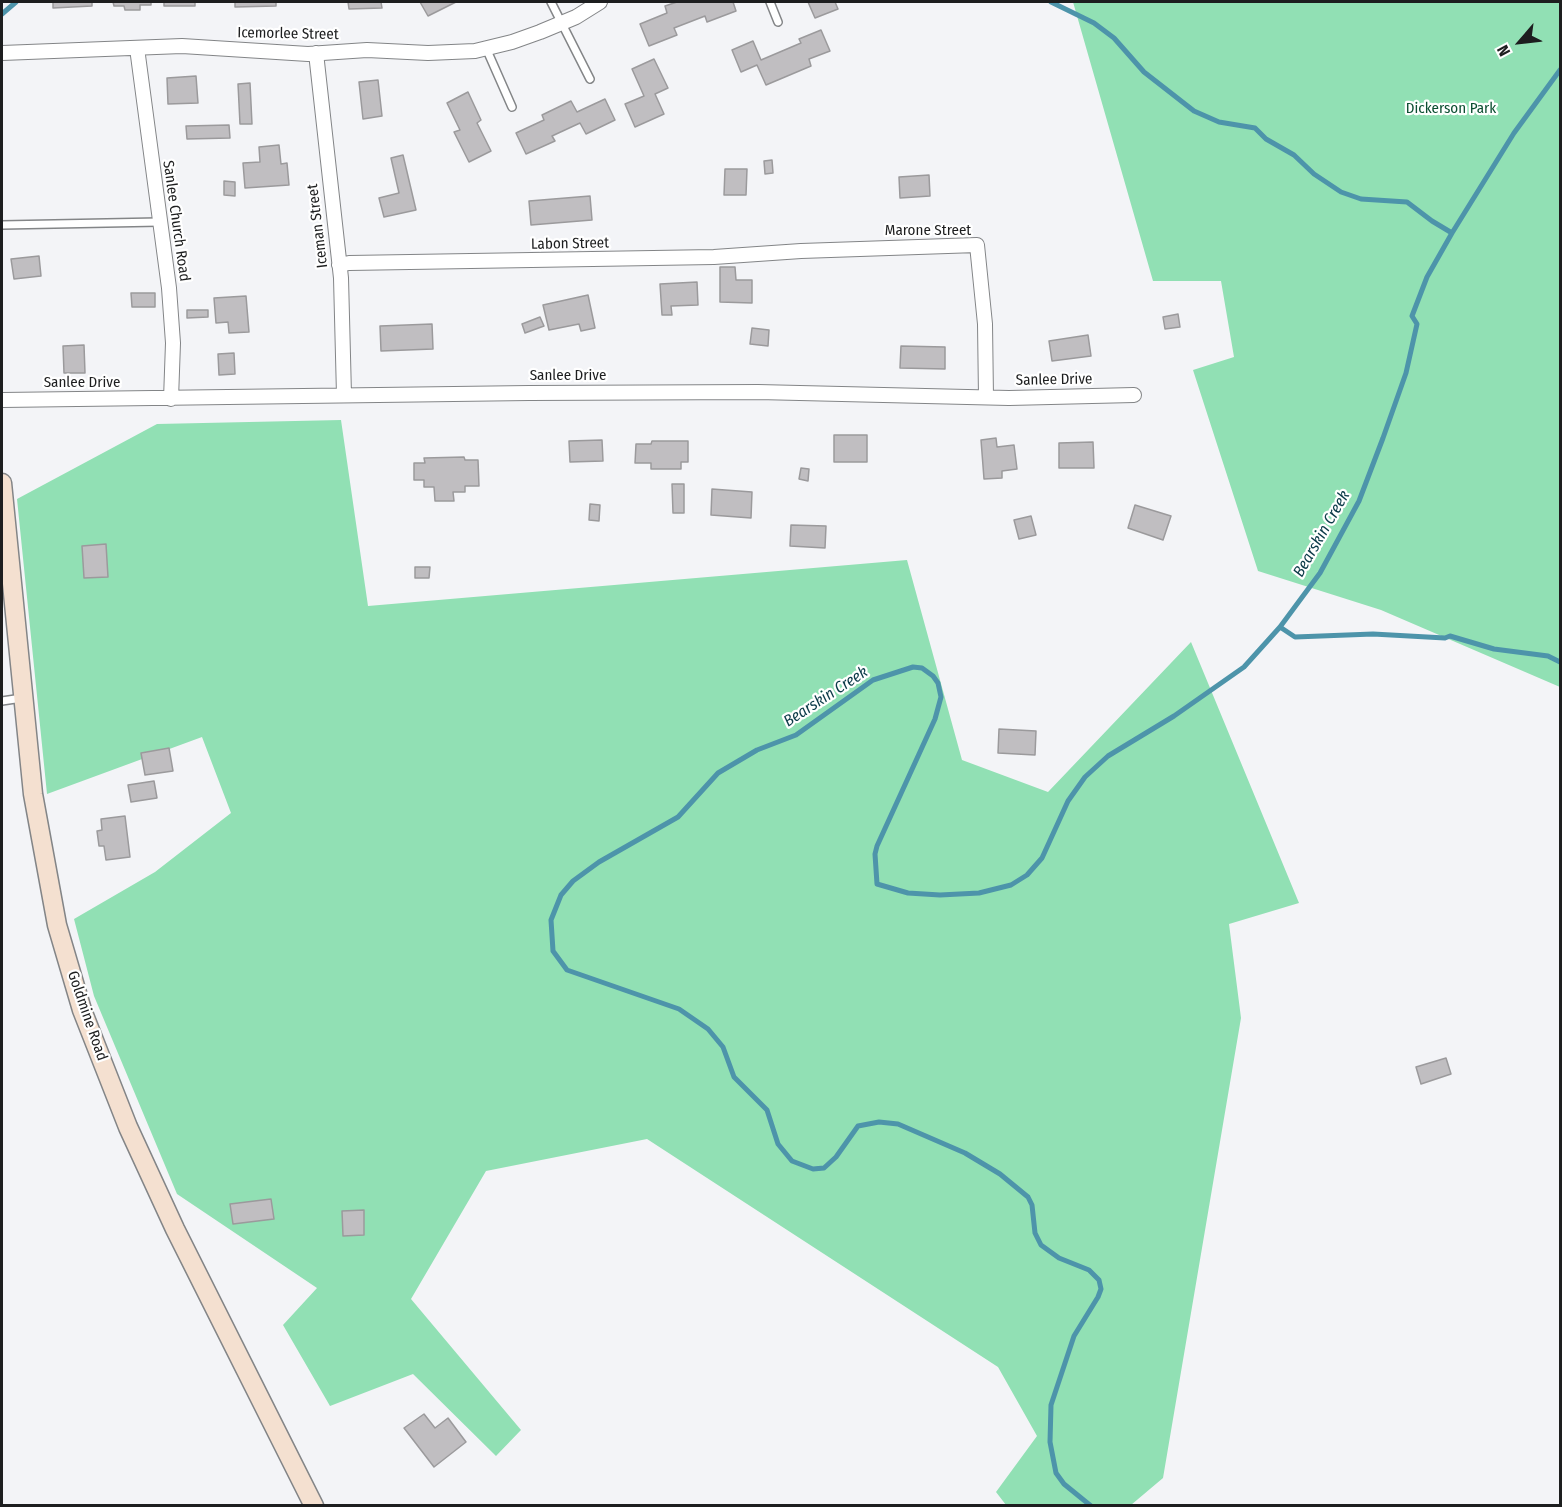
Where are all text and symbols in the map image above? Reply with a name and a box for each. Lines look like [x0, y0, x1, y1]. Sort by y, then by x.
north arrow [1490, 12, 1550, 72]
street label: Icemorlee Street [237, 24, 339, 44]
text: N [1493, 42, 1514, 59]
park label: Dickerson Park [1406, 100, 1496, 118]
street label: Sanlee Church Road [159, 159, 193, 283]
street label: Iceman Street [304, 183, 332, 269]
street label: Marone Street [885, 222, 971, 240]
street label: Labon Street [531, 234, 609, 254]
street label: Sanlee Drive [530, 367, 606, 385]
street label: Sanlee Drive [1016, 370, 1092, 390]
street label: Sanlee Drive [44, 374, 120, 392]
water label: Bearskin Creek [1290, 487, 1354, 581]
water label: Bearskin Creek [780, 663, 872, 731]
street label: Goldmine Road [63, 969, 111, 1063]

